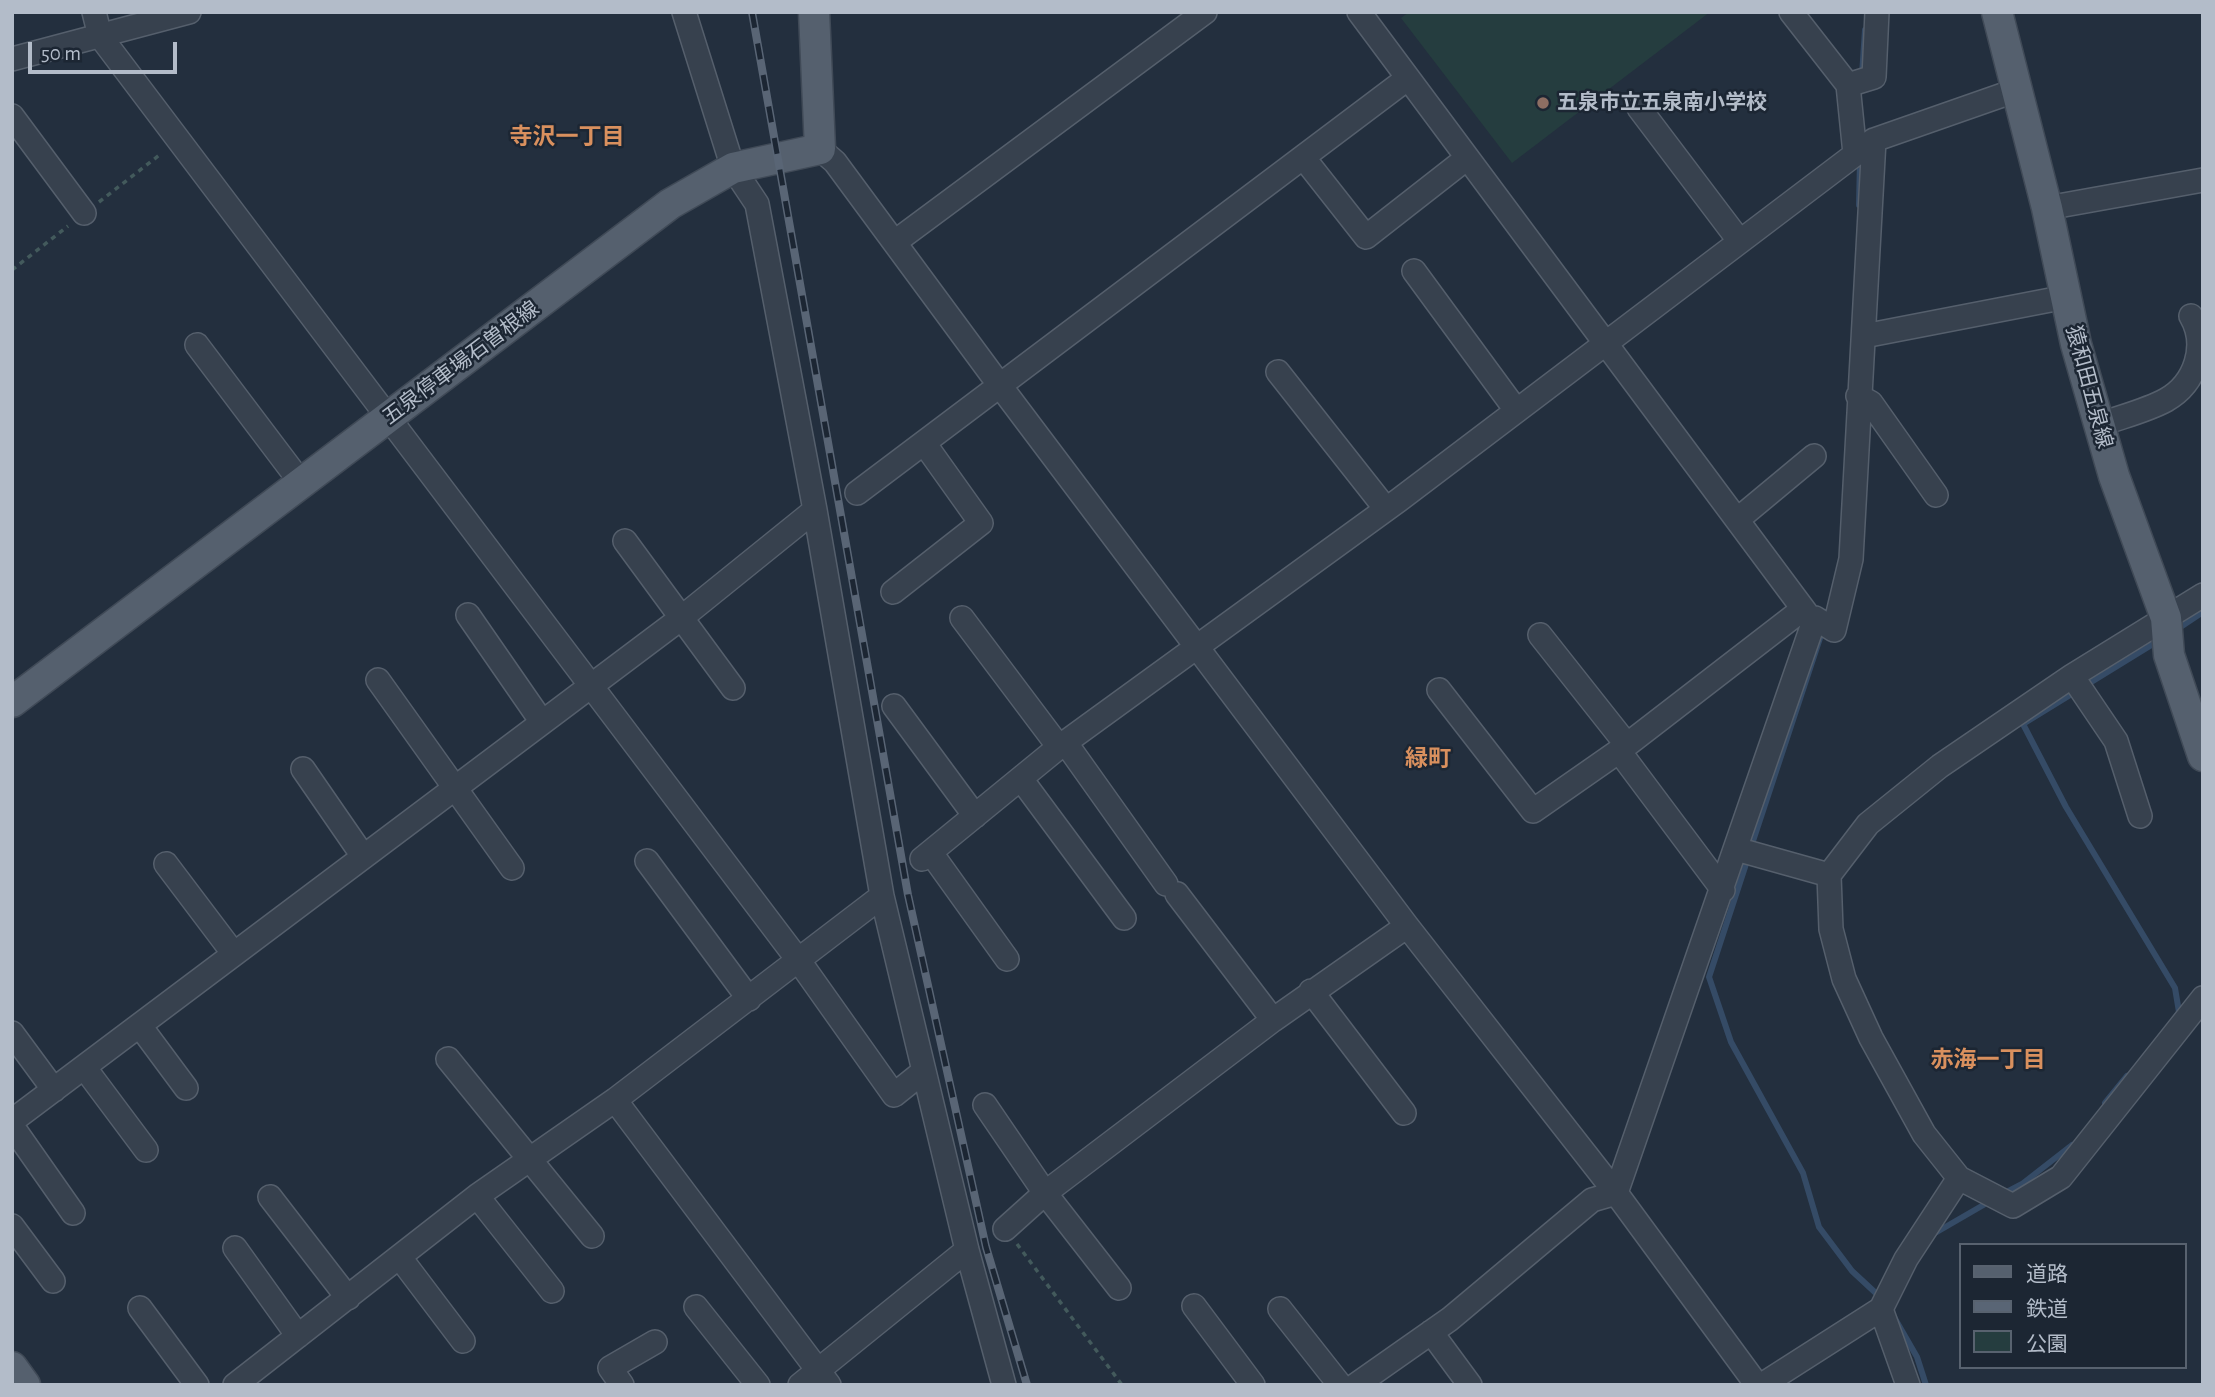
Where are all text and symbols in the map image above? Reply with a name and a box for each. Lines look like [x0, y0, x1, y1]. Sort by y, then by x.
scale bar [32, 28, 180, 72]
text: 50 m [41, 43, 81, 64]
place label: 五泉市立五泉南小学校 [1557, 90, 1767, 116]
marker: 五泉市立五泉南小学校 [1535, 95, 1551, 111]
district label: 寺沢一丁目 [510, 123, 624, 151]
street label: 五泉停車場石曽根線 [378, 296, 544, 430]
street label: 猿和田五泉線 [2061, 323, 2117, 451]
district label: 緑町 [1405, 745, 1451, 773]
district label: 赤海一丁目 [1931, 1046, 2045, 1074]
legend [1960, 1243, 2187, 1369]
text: 道路 [2026, 1264, 2068, 1285]
text: 鉄道 [2026, 1299, 2068, 1320]
text: 公園 [2026, 1334, 2068, 1355]

